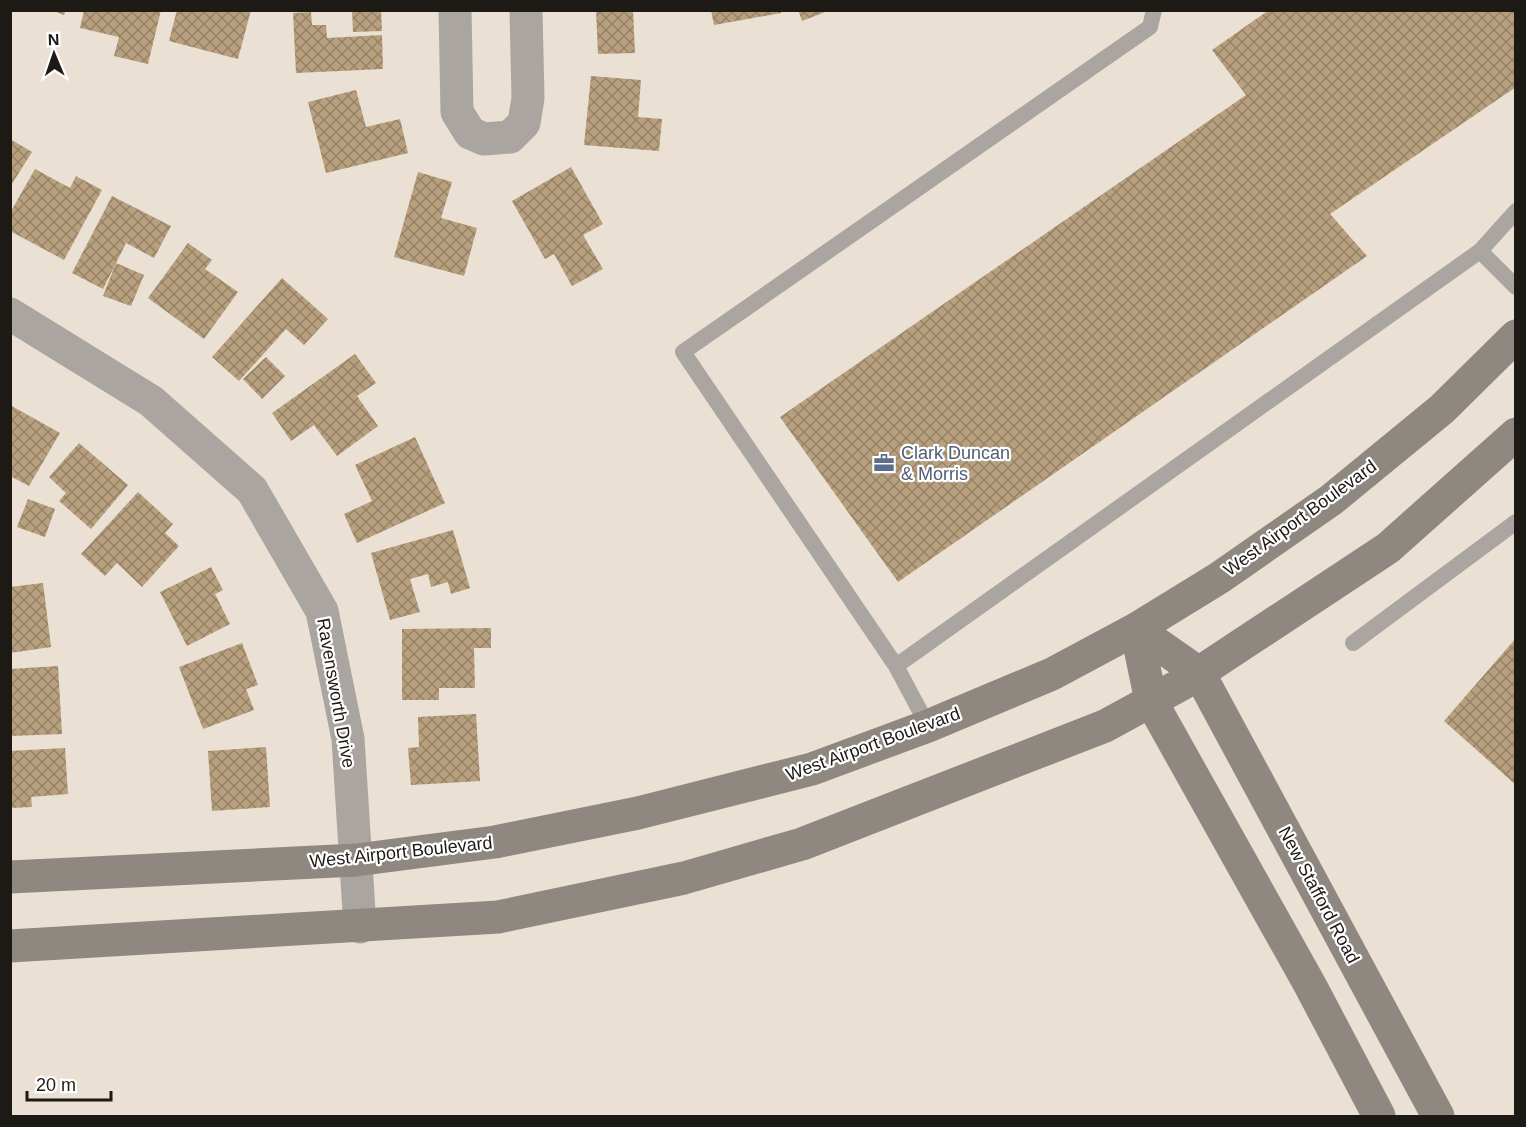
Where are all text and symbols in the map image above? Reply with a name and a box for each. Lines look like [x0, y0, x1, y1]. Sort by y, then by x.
north arrow [24, 24, 84, 84]
text: N [47, 31, 60, 48]
place label: Clark Duncan & Morris [901, 443, 1010, 484]
office icon: Clark Duncan & Morris [872, 451, 896, 475]
street label: West Airport Boulevard [1220, 456, 1380, 580]
street label: Ravensworth Drive [313, 616, 359, 770]
street label: West Airport Boulevard [783, 703, 963, 785]
street label: New Stafford Road [1275, 823, 1363, 967]
street label: West Airport Boulevard [309, 832, 493, 872]
scale bar [27, 1064, 111, 1102]
text: 20 m [36, 1075, 76, 1095]

